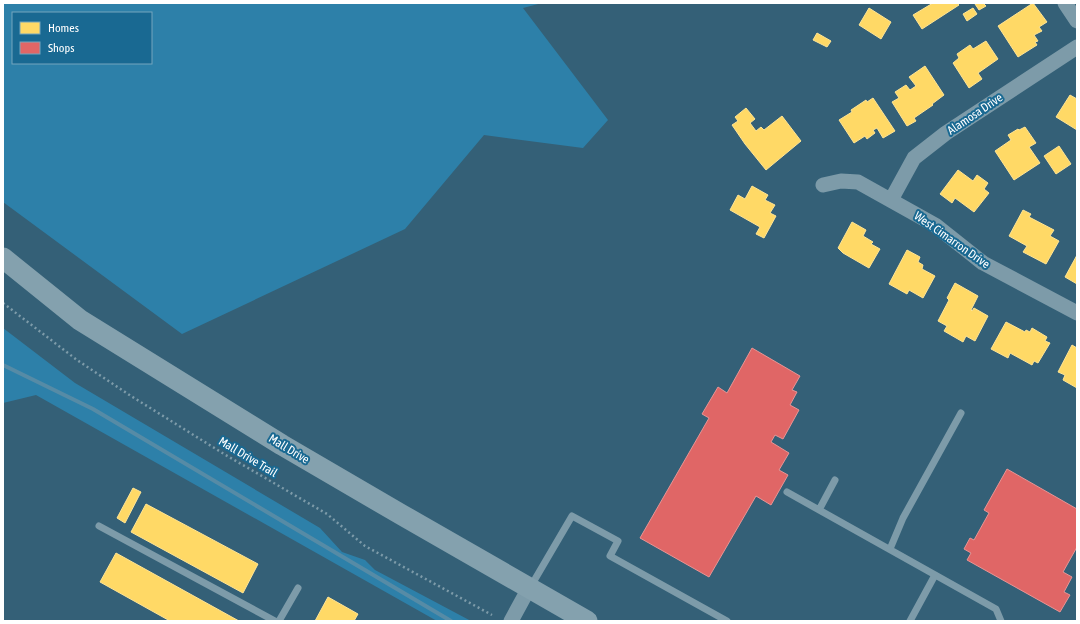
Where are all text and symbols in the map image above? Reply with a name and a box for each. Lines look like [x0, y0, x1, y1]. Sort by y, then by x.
legend [12, 12, 152, 64]
text: Homes [48, 21, 79, 35]
text: Shops [48, 41, 74, 55]
street label: Alamosa Drive [945, 90, 1005, 138]
street label: West Cimarron Drive [912, 209, 992, 271]
street label: Mall Drive [266, 431, 312, 467]
street label: Mall Drive Trail [216, 434, 281, 480]

